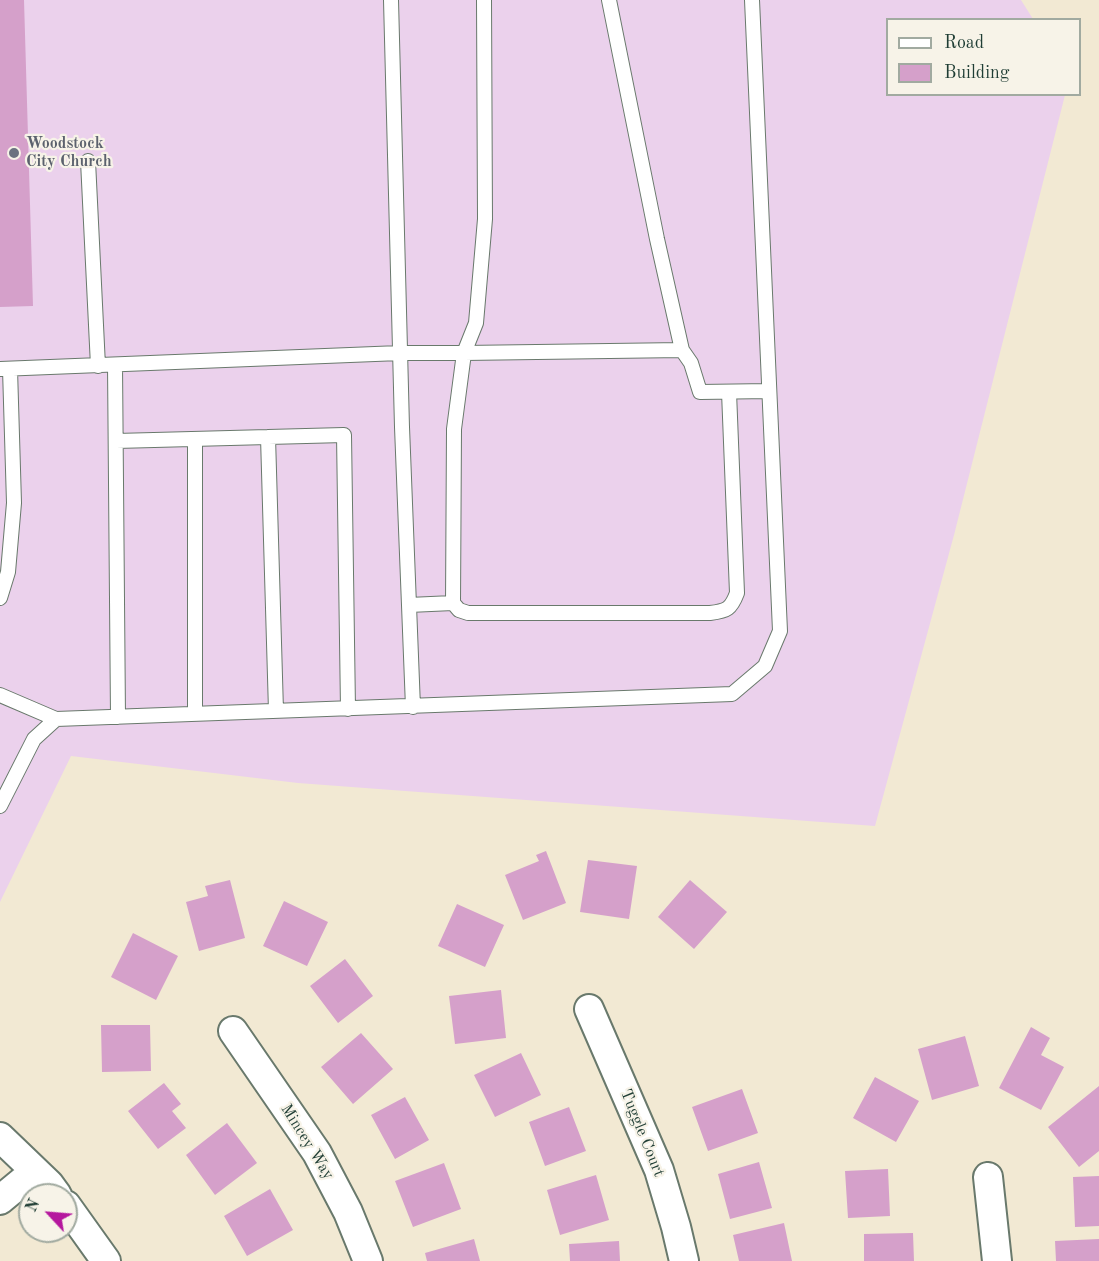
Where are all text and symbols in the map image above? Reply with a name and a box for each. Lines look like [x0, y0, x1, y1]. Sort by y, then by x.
legend [886, 18, 1081, 96]
text: Road [944, 34, 984, 52]
text: Building [944, 64, 1009, 82]
place label: Woodstock City Church [26, 134, 112, 172]
marker: Woodstock City Church [7, 146, 21, 160]
street label: Tuggle Court [616, 1086, 668, 1180]
street label: Mincey Way [276, 1101, 338, 1183]
north arrow [18, 1183, 78, 1243]
text: N [24, 1197, 43, 1215]

